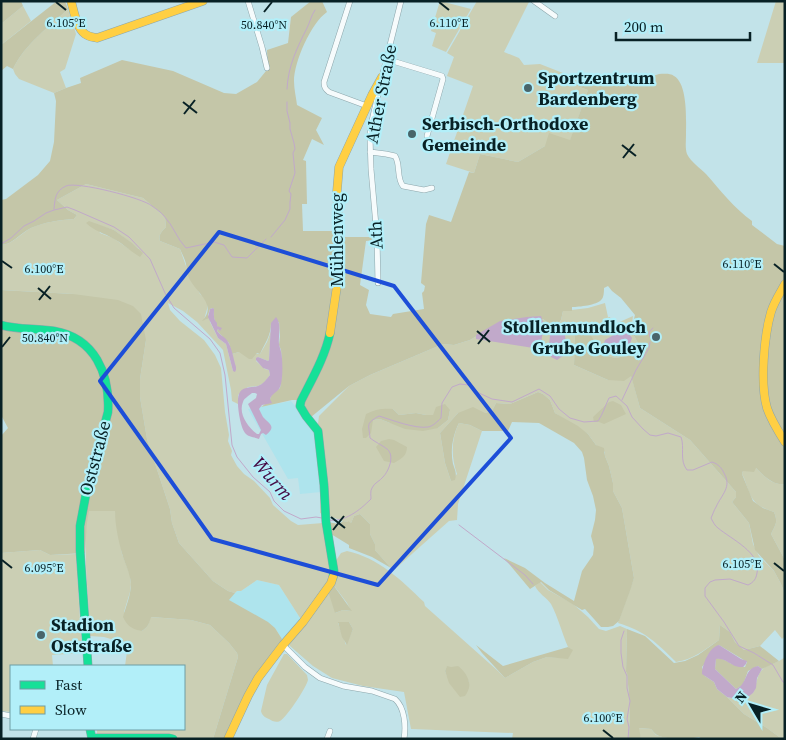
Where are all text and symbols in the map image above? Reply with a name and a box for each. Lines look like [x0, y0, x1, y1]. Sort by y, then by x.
scale bar [616, 10, 750, 42]
text: 6.105°E [47, 15, 85, 31]
text: 6.110°E [430, 15, 468, 31]
text: 200 m [624, 16, 664, 37]
text: 50.840°N [241, 17, 287, 33]
street label: Ather Straße [359, 42, 402, 146]
place label: Sportzentrum Bardenberg [538, 65, 655, 111]
marker: Sportzentrum Bardenberg [522, 82, 534, 94]
place label: Serbisch-Orthodoxe Gemeinde [422, 111, 589, 157]
marker: Serbisch-Orthodoxe Gemeinde [406, 128, 418, 140]
street label: Mühlenweg [324, 193, 349, 287]
street label: Ath [362, 220, 389, 250]
text: 6.110°E [723, 256, 761, 272]
text: 6.100°E [25, 261, 63, 277]
place label: Stollenmundloch Grube Gouley [503, 314, 646, 360]
text: 50.840°N [22, 330, 68, 346]
marker: Stollenmundloch Grube Gouley [650, 331, 662, 343]
street label: Oststraße [73, 418, 116, 498]
water label: Wurm [247, 451, 300, 506]
text: 6.105°E [723, 556, 761, 572]
text: 6.095°E [25, 560, 63, 576]
place label: Stadion Oststraße [51, 612, 132, 658]
marker: Stadion Oststraße [35, 629, 47, 641]
legend [10, 665, 185, 730]
text: Fast [55, 674, 82, 695]
north arrow [726, 680, 776, 730]
text: N [730, 687, 752, 707]
text: Slow [55, 699, 87, 720]
text: 6.100°E [584, 710, 622, 726]

